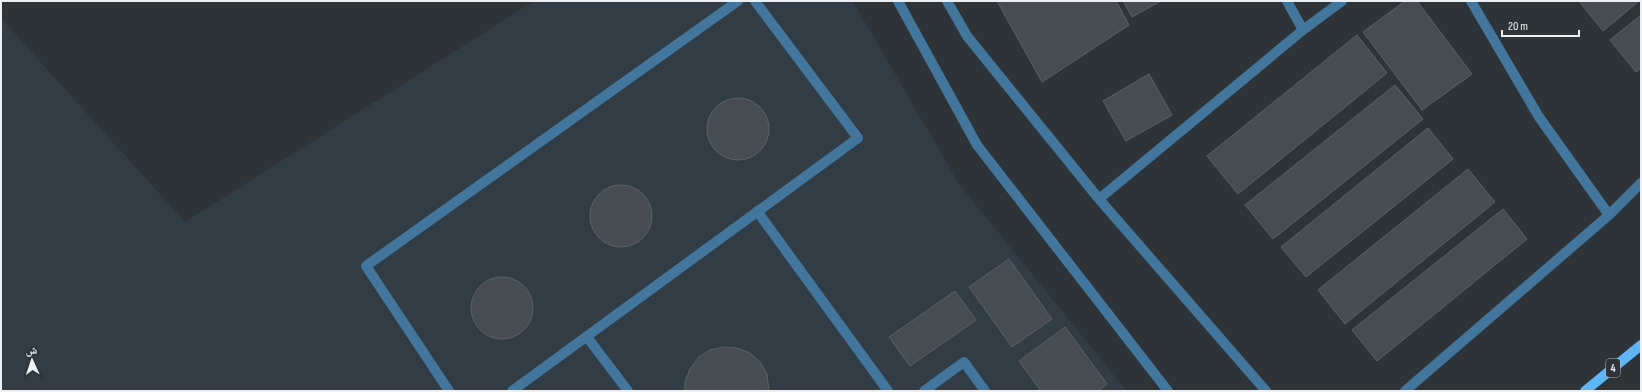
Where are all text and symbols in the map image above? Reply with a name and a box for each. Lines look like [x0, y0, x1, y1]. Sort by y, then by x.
scale bar [1502, 12, 1579, 38]
text: 20 m [1508, 19, 1528, 34]
north arrow [12, 340, 52, 380]
text: ش [25, 344, 38, 358]
road number: 4 [1606, 359, 1620, 377]

